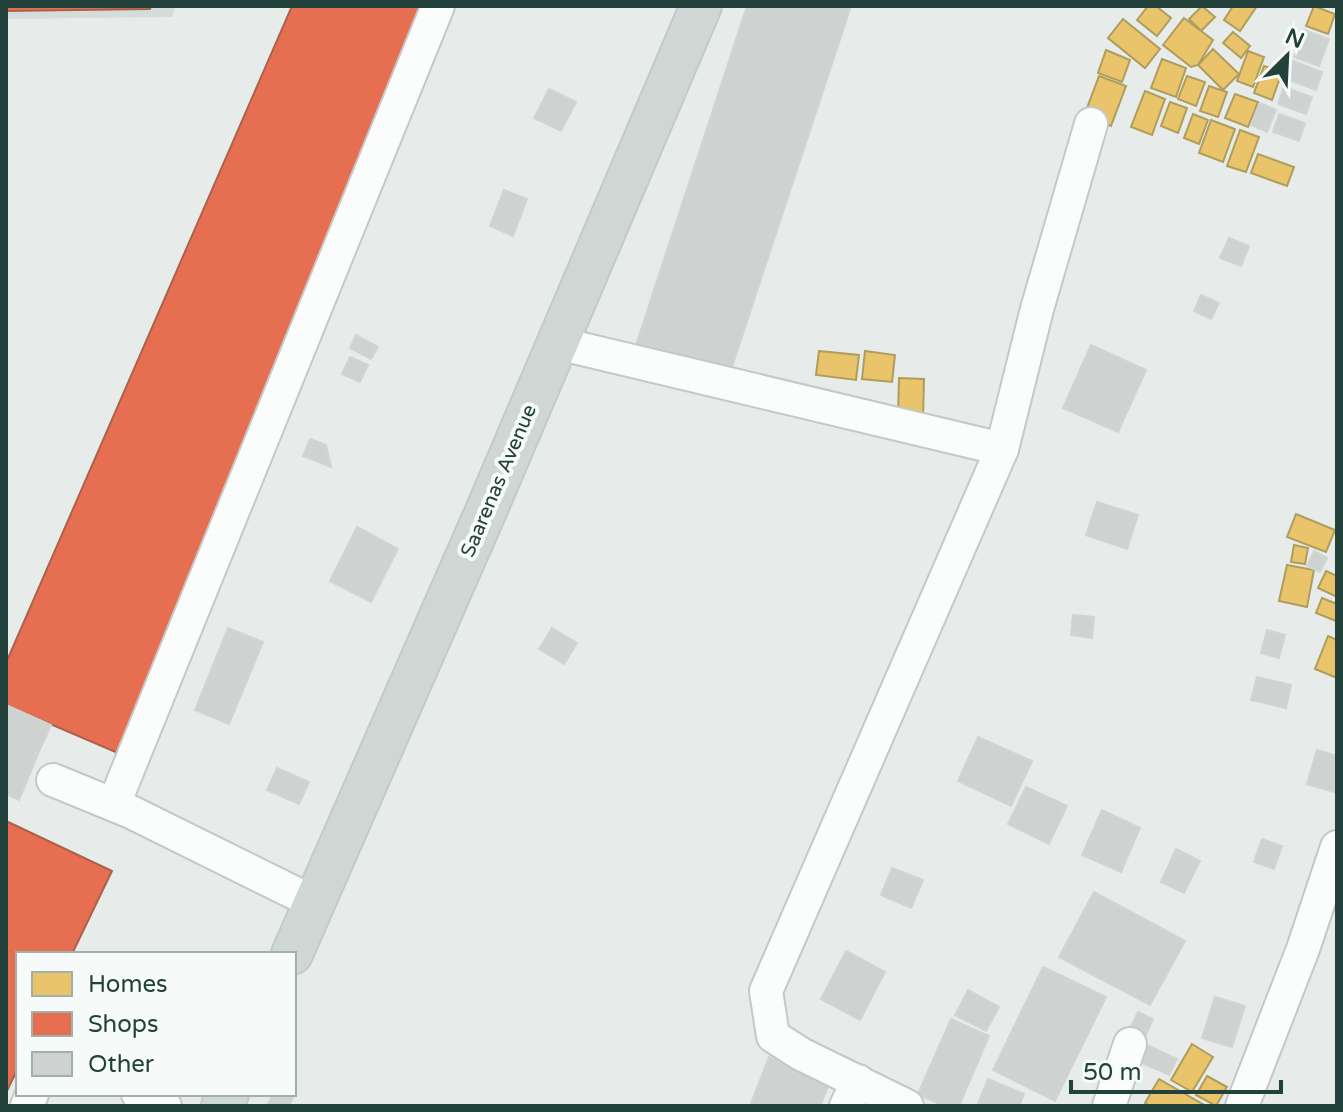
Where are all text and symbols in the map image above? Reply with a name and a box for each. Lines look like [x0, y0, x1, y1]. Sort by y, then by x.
north arrow [1247, 16, 1327, 96]
text: N [1281, 23, 1308, 54]
street label: Saarenas Avenue [456, 401, 542, 561]
legend [16, 952, 296, 1096]
text: Homes [88, 970, 168, 999]
text: Shops [88, 1010, 158, 1039]
scale bar [1071, 1044, 1281, 1094]
text: Other [88, 1050, 155, 1079]
text: 50 m [1083, 1058, 1141, 1087]

